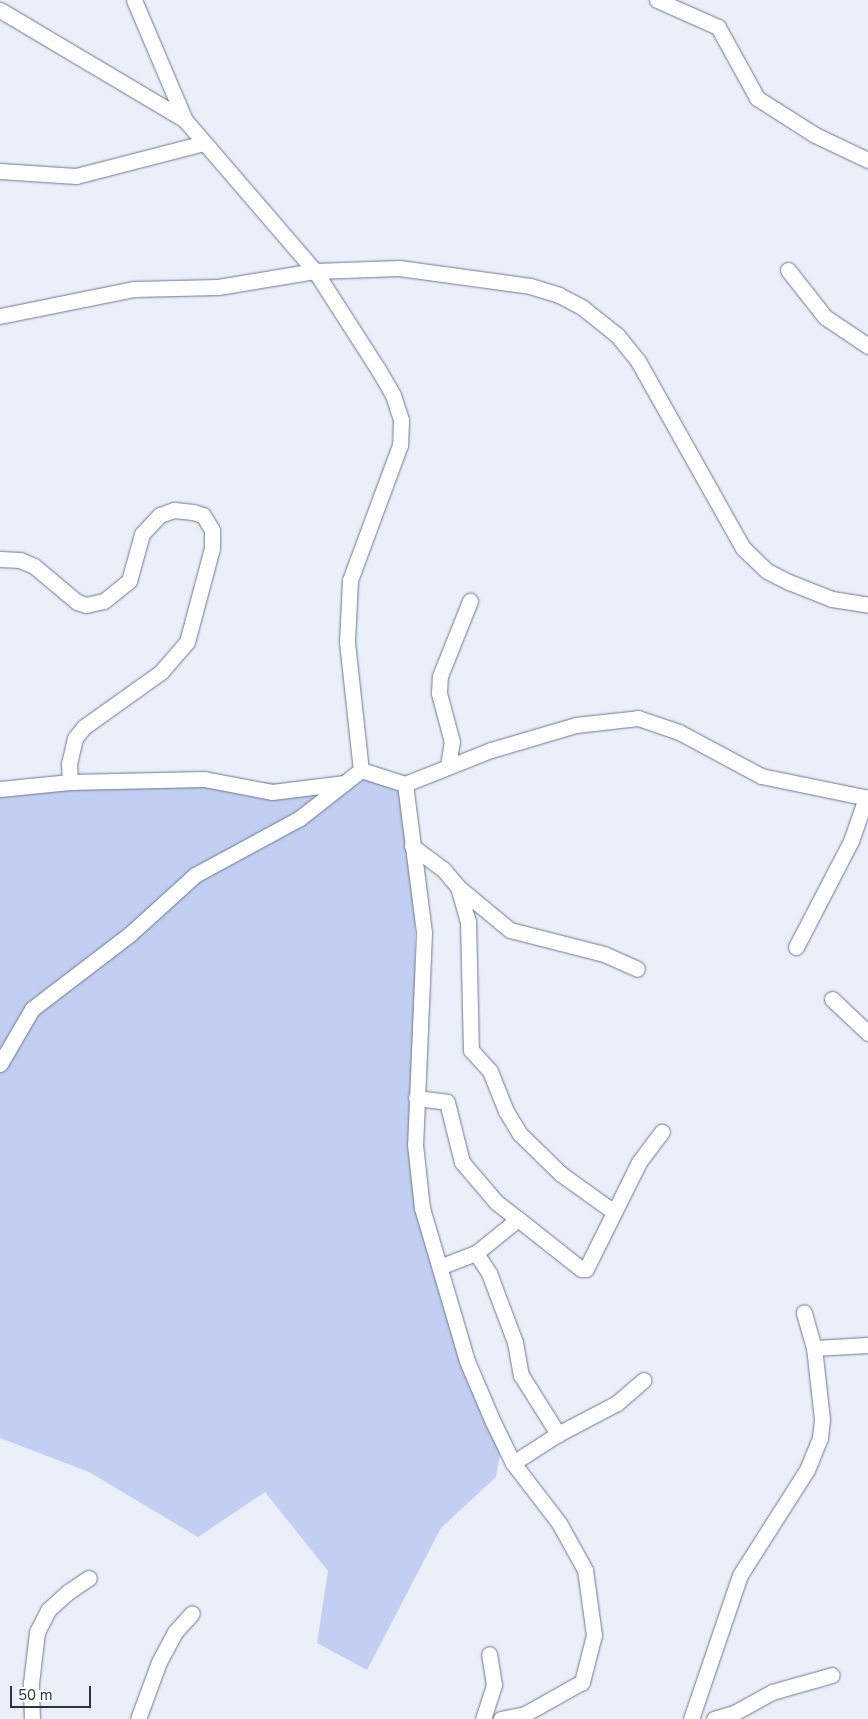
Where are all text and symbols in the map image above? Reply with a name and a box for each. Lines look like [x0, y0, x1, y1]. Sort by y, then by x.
scale bar [12, 1676, 94, 1708]
text: 50 m [18, 1685, 53, 1705]

